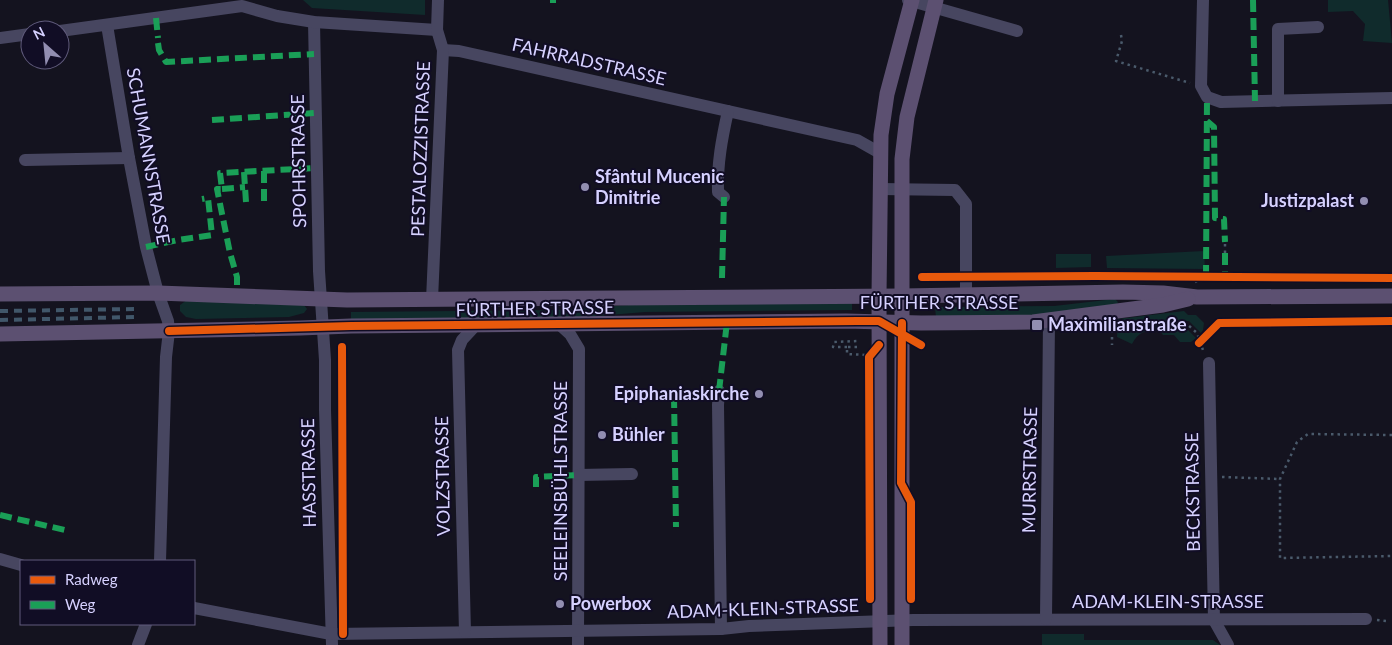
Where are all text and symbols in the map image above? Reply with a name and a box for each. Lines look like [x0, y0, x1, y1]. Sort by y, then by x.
north arrow [20, 20, 70, 70]
text: N [30, 23, 48, 43]
street label: FAHRRADSTRASSE [510, 33, 668, 89]
street label: PESTALOZZISTRASSE [406, 61, 434, 237]
street label: SCHUMANNSTRASSE [123, 66, 175, 246]
street label: SPOHRSTRASSE [286, 94, 310, 228]
place label: Sfântul Mucenic Dimitrie [595, 165, 725, 208]
marker: Sfântul Mucenic Dimitrie [579, 181, 591, 193]
place label: Justizpalast [1261, 189, 1354, 211]
marker: Justizpalast [1358, 195, 1370, 207]
street label: FÜRTHER STRASSE [860, 291, 1018, 313]
street label: FÜRTHER STRASSE [455, 296, 615, 320]
place label: Maximilianstraße [1048, 313, 1187, 335]
marker: Maximilianstraße [1030, 318, 1044, 332]
street label: SEELEINSBÜHLSTRASSE [549, 381, 571, 581]
place label: Epiphaniaskirche [614, 382, 749, 404]
marker: Epiphaniaskirche [753, 388, 765, 400]
street label: MURRSTRASSE [1017, 407, 1041, 533]
street label: VOLZSTRASSE [430, 416, 454, 536]
street label: HASSTRASSE [296, 418, 320, 528]
place label: Bühler [612, 423, 665, 445]
marker: Bühler [596, 429, 608, 441]
street label: BECKSTRASSE [1180, 432, 1204, 552]
legend [20, 560, 195, 625]
text: Radweg [65, 570, 118, 588]
street label: ADAM-KLEIN-STRASSE [1072, 590, 1264, 612]
place label: Powerbox [570, 592, 652, 614]
street label: ADAM-KLEIN-STRASSE [667, 594, 859, 622]
text: Weg [65, 595, 96, 613]
marker: Powerbox [554, 598, 566, 610]

